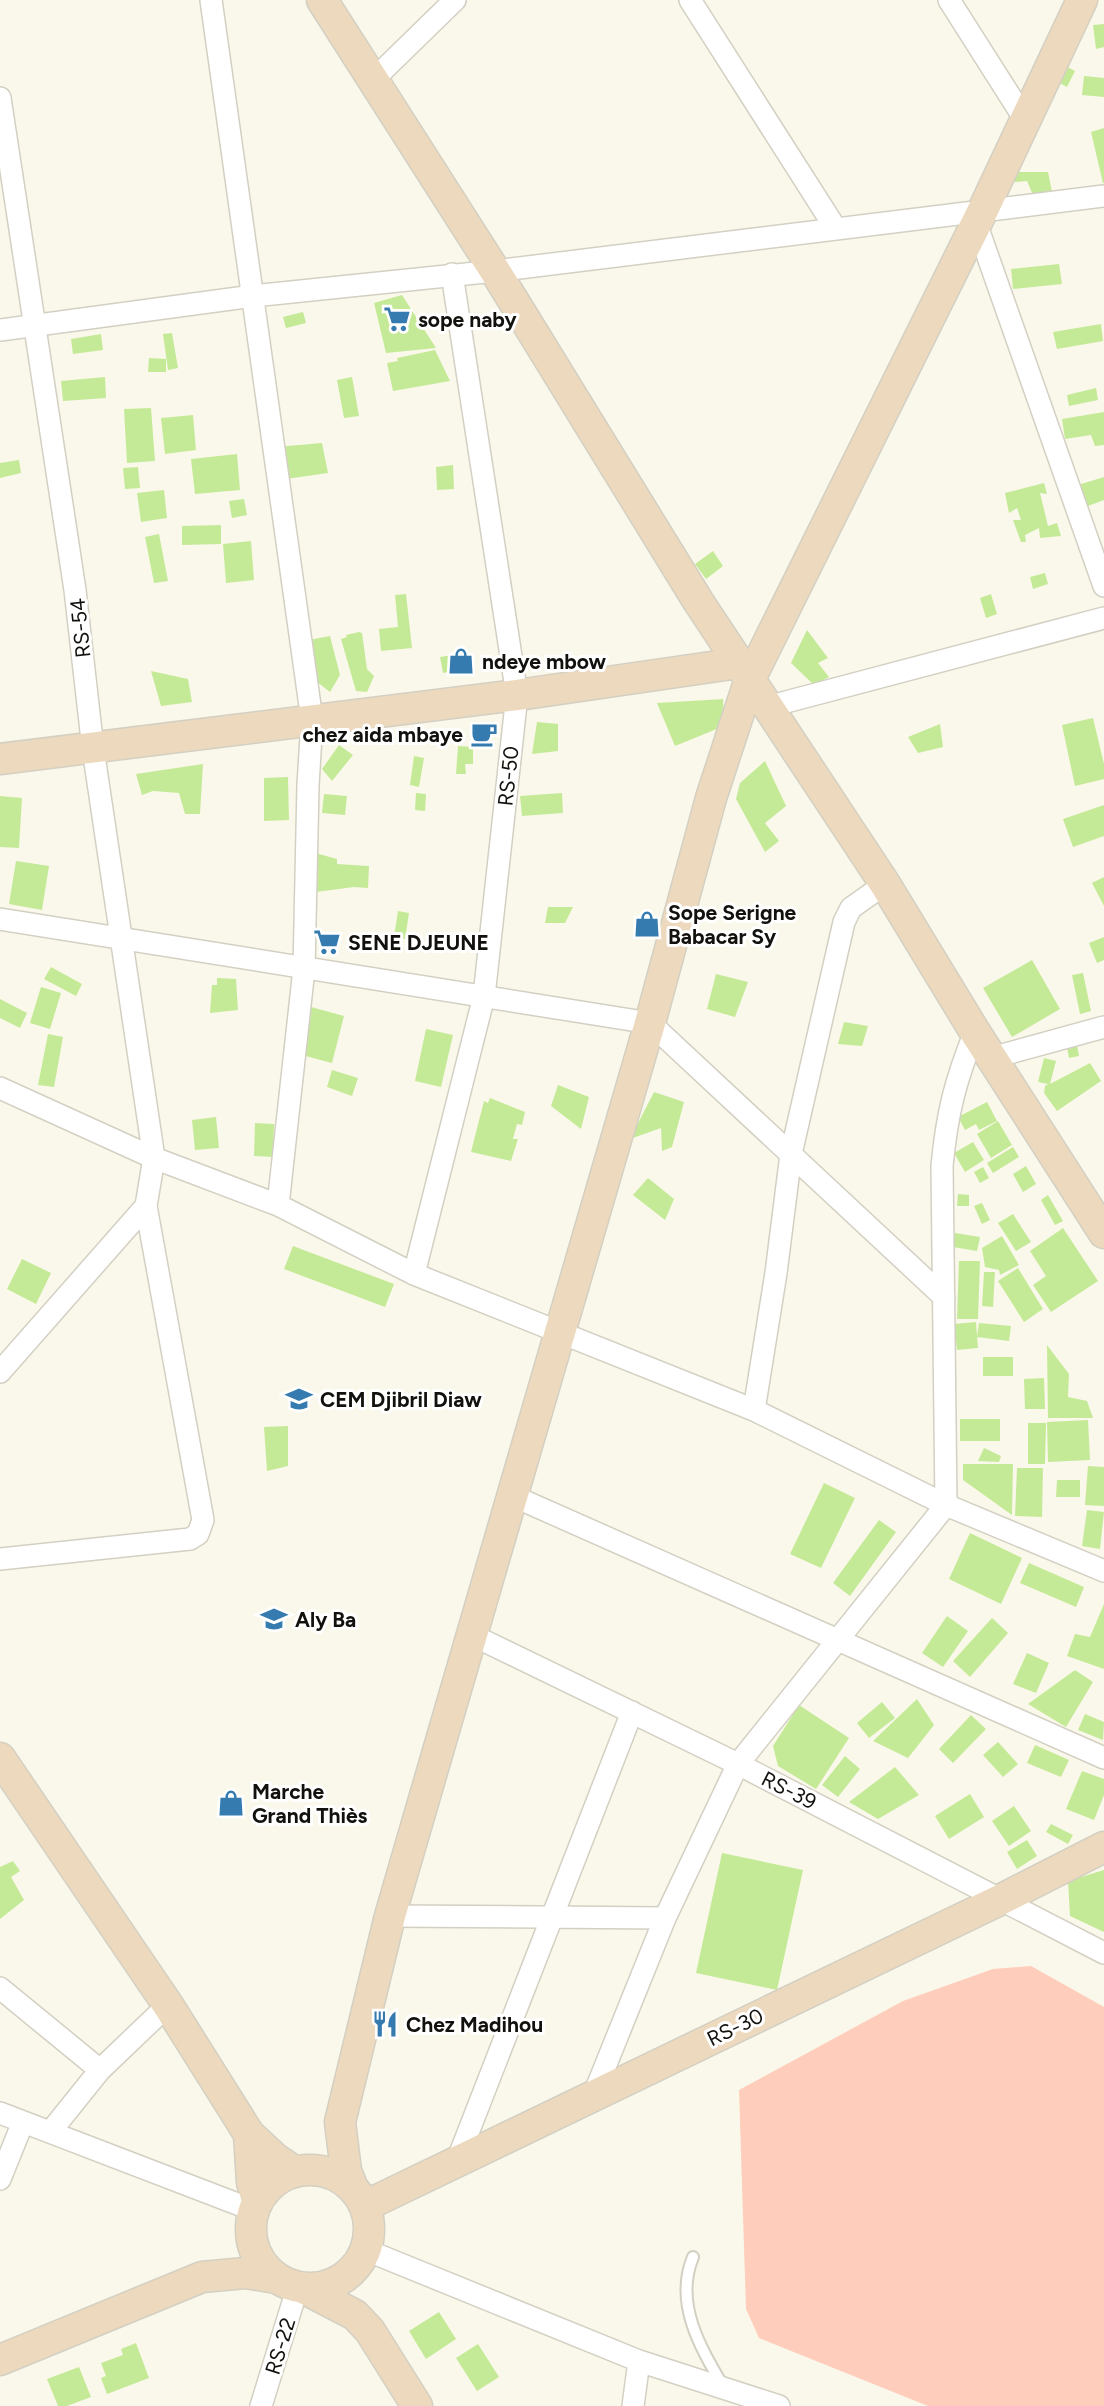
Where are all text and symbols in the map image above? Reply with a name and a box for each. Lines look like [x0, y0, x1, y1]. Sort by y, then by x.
supermarket icon: sope naby [382, 304, 412, 334]
place label: sope naby [418, 307, 517, 332]
street label: RS-54 [64, 597, 96, 659]
shop icon: ndeye mbow [446, 646, 476, 676]
place label: ndeye mbow [482, 649, 607, 674]
cafe icon: chez aida mbaye [469, 719, 499, 749]
place label: chez aida mbaye [302, 722, 463, 747]
street label: RS-50 [492, 745, 524, 807]
place label: Sope Serigne Babacar Sy [668, 900, 797, 949]
shop icon: Sope Serigne Babacar Sy [632, 909, 662, 939]
supermarket icon: SENE DJEUNE [312, 927, 342, 957]
place label: SENE DJEUNE [348, 930, 489, 955]
school or university icon: CEM Djibril Diaw [284, 1384, 314, 1414]
place label: CEM Djibril Diaw [320, 1387, 482, 1412]
school or university icon: Aly Ba [259, 1604, 289, 1634]
place label: Aly Ba [295, 1607, 356, 1632]
street label: RS-39 [757, 1766, 821, 1814]
place label: Marche Grand Thiès [252, 1779, 368, 1828]
shop icon: Marche Grand Thiès [216, 1788, 246, 1818]
street label: RS-30 [703, 2003, 767, 2051]
restaurant icon: Chez Madihou [370, 2009, 400, 2039]
place label: Chez Madihou [406, 2012, 543, 2037]
street label: RS-22 [260, 2314, 300, 2378]

